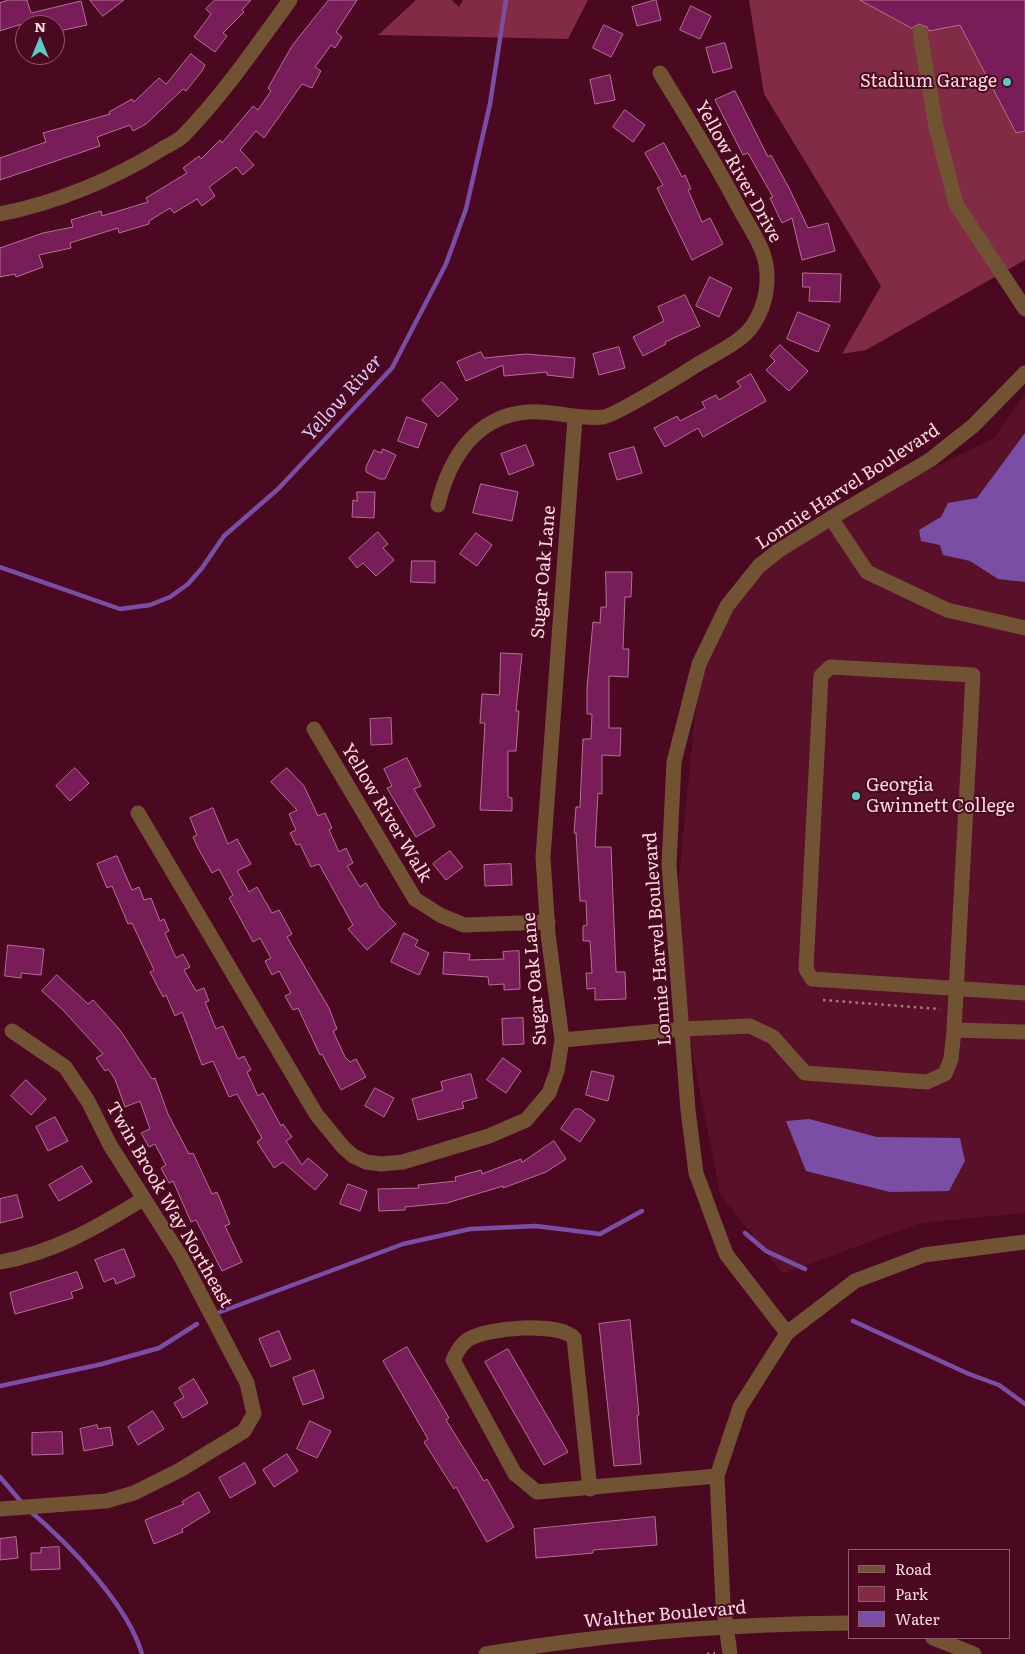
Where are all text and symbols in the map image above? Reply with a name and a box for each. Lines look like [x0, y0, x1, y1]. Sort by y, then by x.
north arrow [15, 15, 65, 65]
text: N [34, 16, 46, 36]
place label: Stadium Garage [860, 71, 997, 93]
marker: Stadium Garage [1001, 76, 1013, 88]
street label: Yellow River Drive [690, 97, 786, 247]
water label: Yellow River [298, 350, 388, 446]
street label: Lonnie Harvel Boulevard [752, 420, 944, 554]
street label: Sugar Oak Lane [527, 505, 561, 639]
street label: Yellow River Walk [336, 740, 436, 886]
place label: Georgia Gwinnett College [866, 775, 1015, 818]
marker: Georgia Gwinnett College [850, 790, 862, 802]
street label: Lonnie Harvel Boulevard [640, 831, 676, 1047]
street label: Sugar Oak Lane [518, 912, 552, 1046]
street label: Twin Brook Way Northeast [101, 1098, 237, 1312]
legend [848, 1549, 1010, 1639]
text: Road [895, 1557, 931, 1580]
text: Park [895, 1582, 928, 1605]
street label: Walther Boulevard [583, 1597, 747, 1633]
text: Water [895, 1607, 940, 1630]

